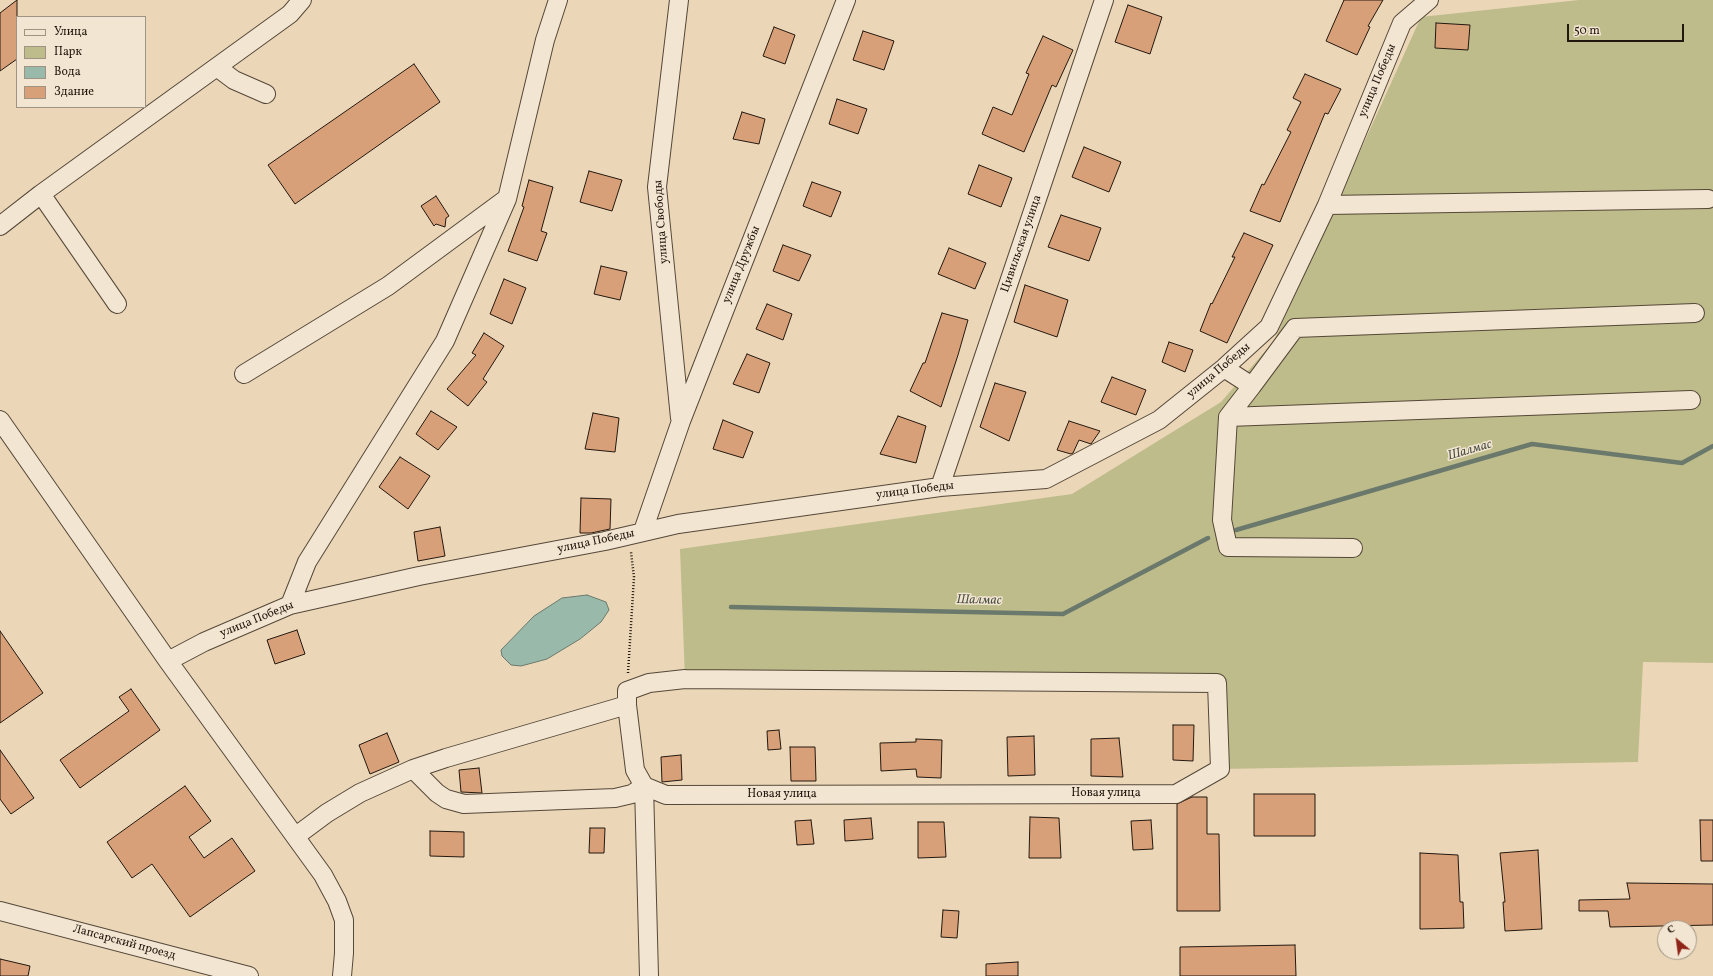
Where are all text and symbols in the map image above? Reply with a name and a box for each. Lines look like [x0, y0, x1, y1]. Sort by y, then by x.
legend [16, 16, 146, 108]
scale bar [1569, 16, 1686, 42]
text: 50 m [1574, 23, 1600, 39]
text: Улица [54, 24, 87, 40]
street label: улица Победы [1356, 42, 1400, 120]
text: Парк [54, 44, 82, 60]
text: Вода [54, 64, 81, 80]
text: Здание [54, 84, 94, 100]
street label: улица Свободы [652, 180, 672, 264]
street label: Цивильская улица [999, 193, 1045, 295]
street label: улица Дружбы [720, 224, 764, 306]
street label: улица Победы [1184, 340, 1254, 402]
water label: Шалмас [1446, 437, 1494, 465]
street label: улица Победы [875, 479, 955, 503]
street label: улица Победы [556, 527, 636, 557]
water label: Шалмас [956, 593, 1002, 609]
street label: улица Победы [218, 599, 296, 641]
street label: Новая улица [1071, 787, 1141, 801]
street label: Новая улица [747, 788, 817, 802]
north arrow [1657, 920, 1697, 960]
street label: Лапсарский проезд [71, 922, 177, 964]
text: С [1665, 922, 1678, 938]

